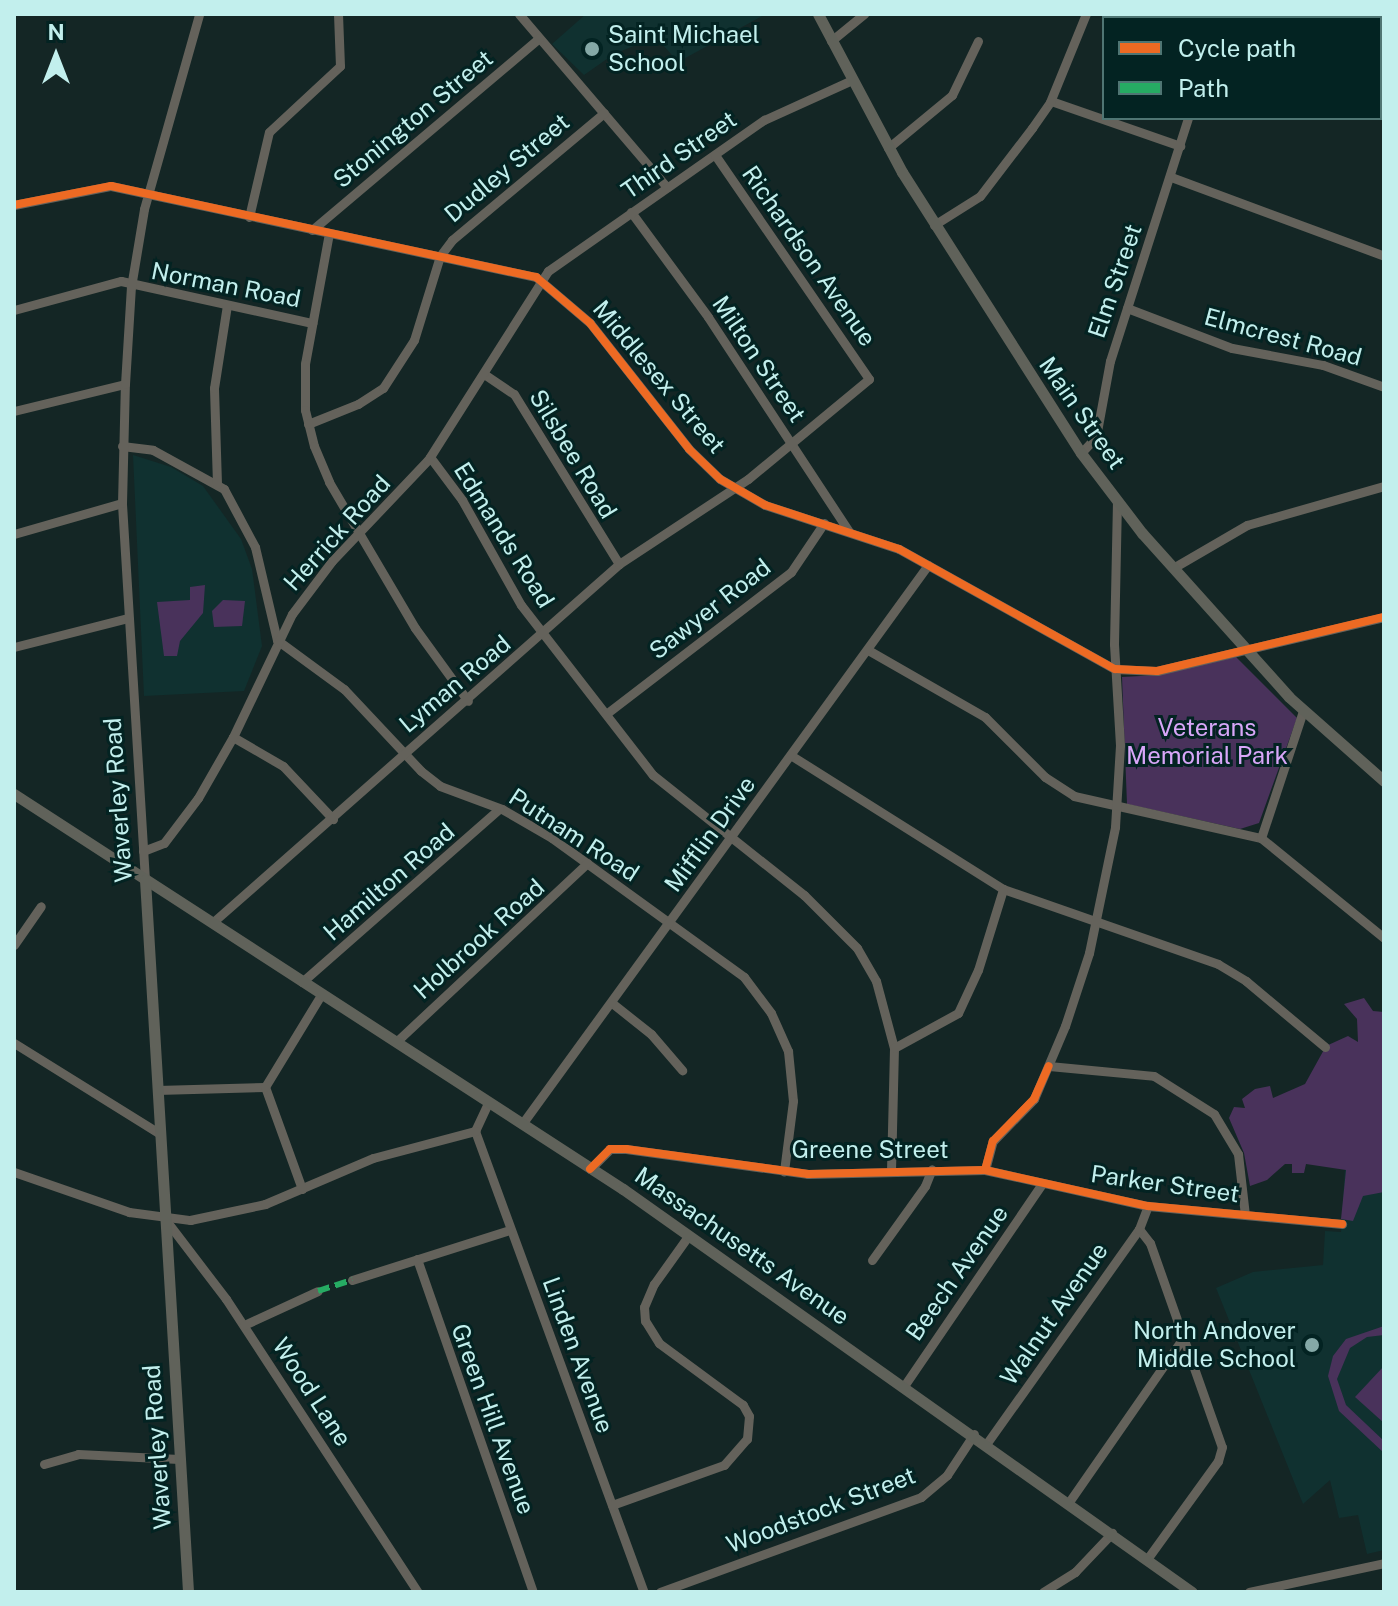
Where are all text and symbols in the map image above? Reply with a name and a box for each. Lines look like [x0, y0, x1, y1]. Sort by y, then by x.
north arrow [16, 16, 96, 96]
legend [1102, 16, 1382, 120]
text: N [47, 19, 65, 45]
place label: Saint Michael School [608, 21, 760, 77]
text: Cycle path [1178, 34, 1296, 62]
marker: Saint Michael School [583, 40, 601, 58]
street label: Stonington Street [327, 44, 499, 194]
text: Path [1178, 74, 1229, 102]
street label: Third Street [616, 105, 742, 205]
street label: Dudley Street [439, 107, 575, 229]
street label: Richardson Avenue [736, 160, 882, 352]
street label: Elm Street [1082, 220, 1148, 342]
street label: Norman Road [149, 256, 303, 314]
street label: Milton Street [706, 290, 812, 428]
street label: Middlesex Street [587, 295, 731, 459]
street label: Elmcrest Road [1201, 302, 1365, 372]
street label: Main Street [1033, 351, 1131, 475]
street label: Silsbee Road [523, 384, 623, 524]
street label: Edmands Road [448, 457, 560, 613]
street label: Herrick Road [278, 469, 396, 597]
street label: Sawyer Road [644, 553, 776, 665]
street label: Lyman Road [394, 629, 516, 739]
park label: Veterans Memorial Park [1126, 714, 1288, 770]
street label: Waverley Road [98, 717, 138, 883]
street label: Mifflin Drive [658, 771, 762, 897]
street label: Putnam Road [504, 782, 644, 888]
street label: Hamilton Road [318, 817, 460, 947]
street label: Holbrook Road [408, 873, 550, 1005]
street label: Greene Street [791, 1136, 949, 1164]
street label: Parker Street [1089, 1159, 1241, 1209]
street label: Massachusetts Avenue [629, 1161, 855, 1331]
street label: Beech Avenue [900, 1200, 1014, 1346]
street label: Walnut Avenue [994, 1237, 1114, 1391]
street label: Linden Avenue [536, 1273, 620, 1437]
place label: North Andover Middle School [1133, 1317, 1296, 1373]
street label: Green Hill Avenue [445, 1320, 541, 1518]
street label: Wood Lane [266, 1332, 358, 1452]
marker: North Andover Middle School [1303, 1336, 1321, 1354]
street label: Waverley Road [137, 1364, 177, 1530]
street label: Woodstock Street [722, 1461, 920, 1559]

